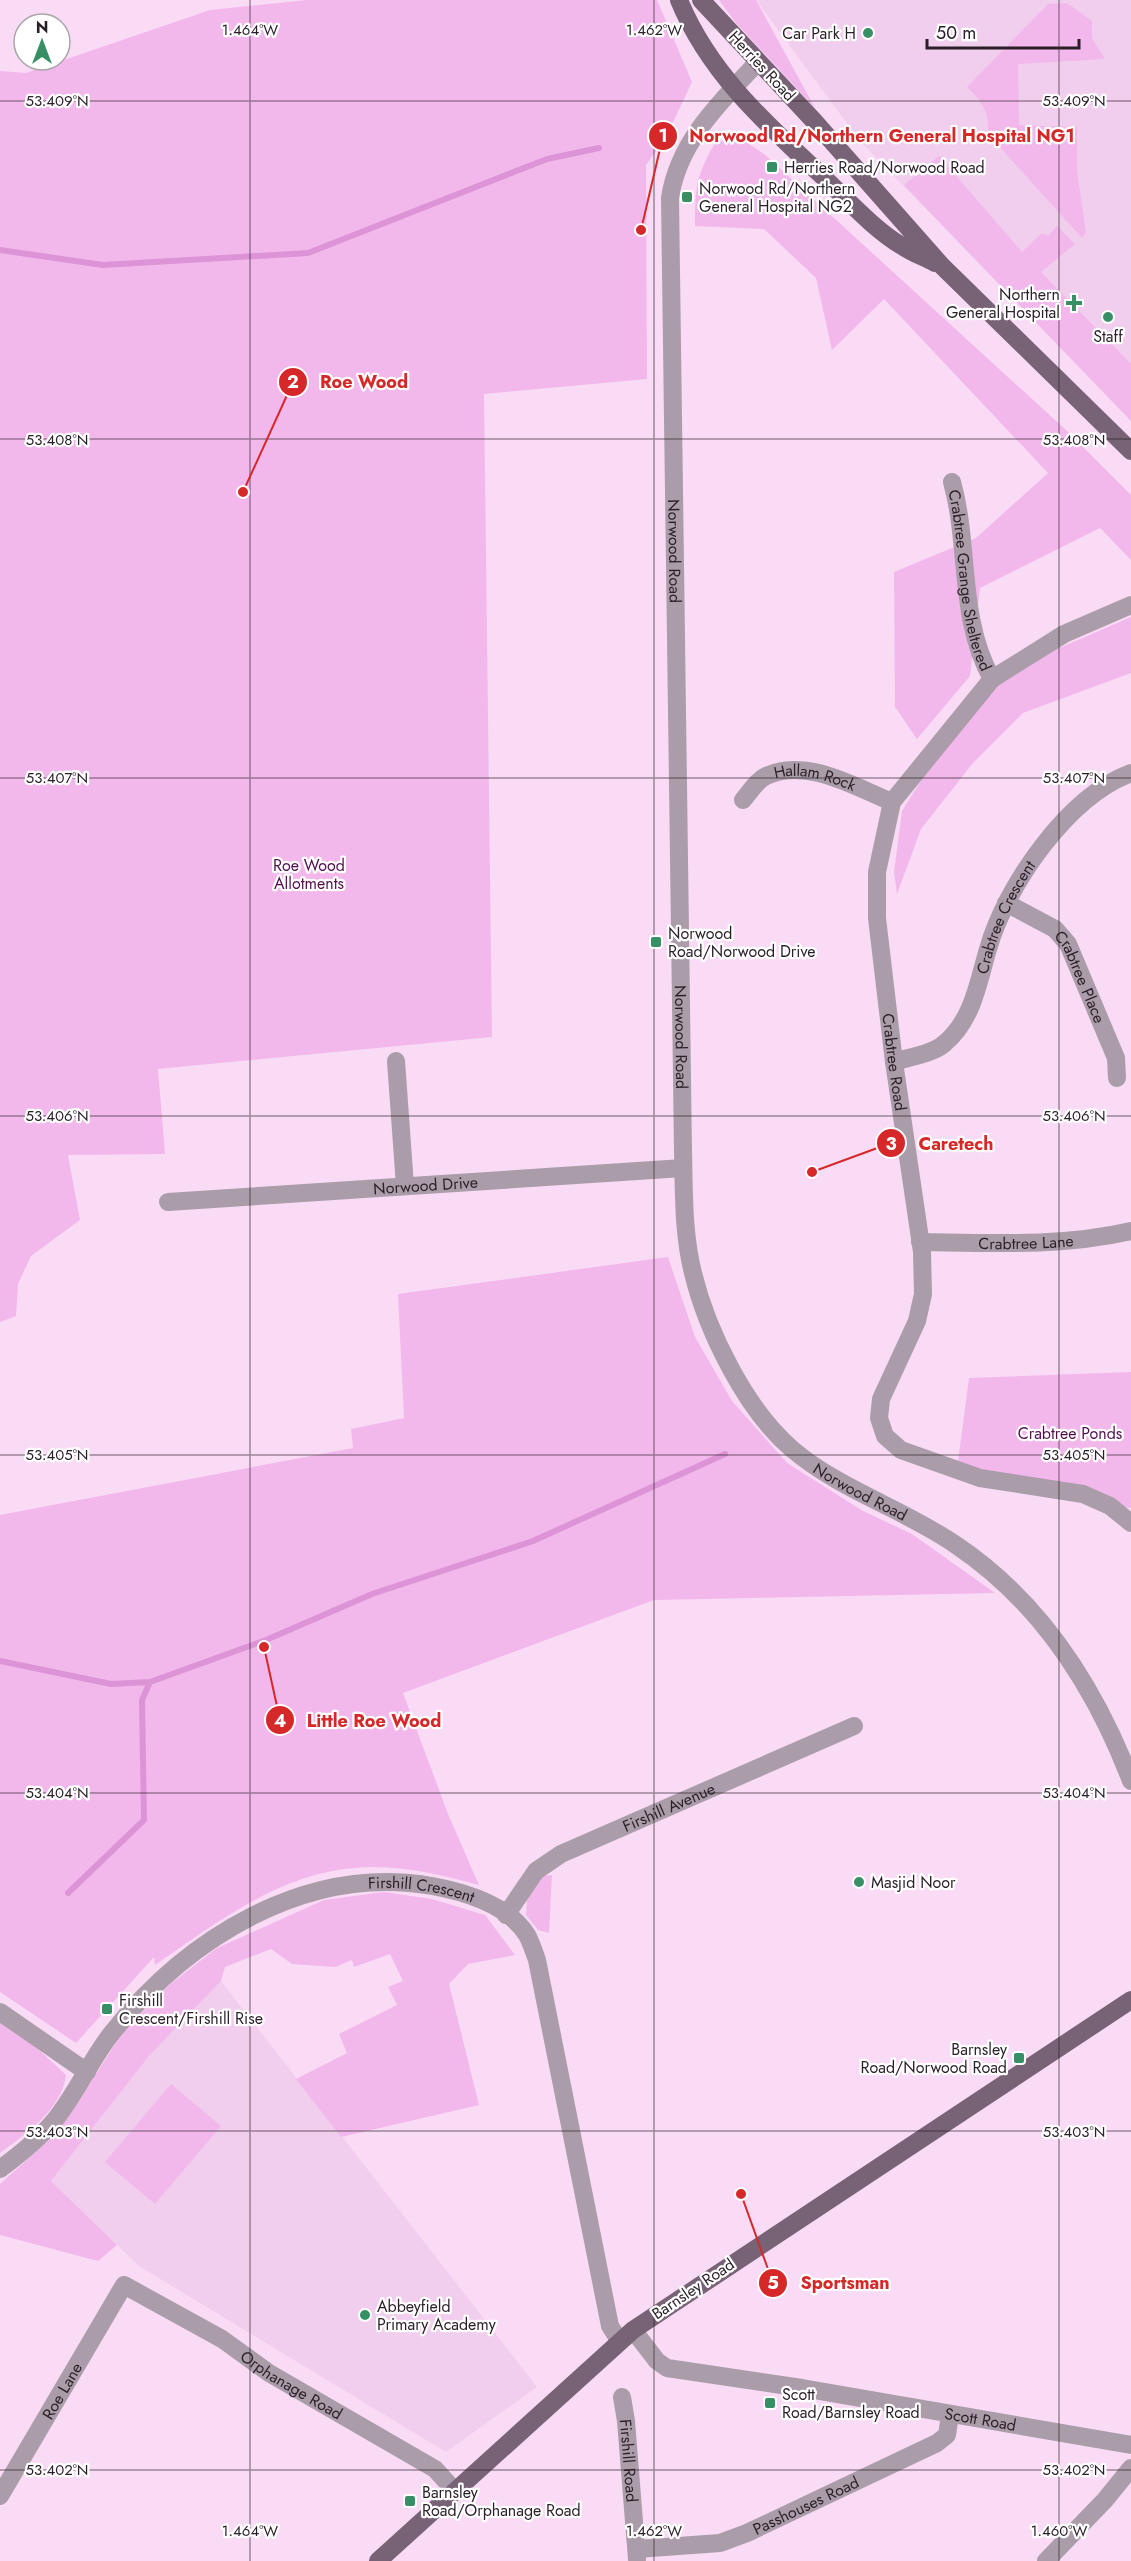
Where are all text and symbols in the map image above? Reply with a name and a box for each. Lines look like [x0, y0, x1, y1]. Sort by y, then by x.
north arrow [12, 12, 72, 72]
scale bar [927, 12, 1078, 50]
text: N [36, 16, 48, 39]
text: 1.464°W [222, 19, 278, 41]
text: 1.462°W [626, 19, 682, 41]
text: 50 m [936, 20, 976, 46]
place label: Car Park H [782, 22, 856, 45]
street label: Herries Road [723, 26, 801, 106]
marker: Car Park H [861, 26, 875, 40]
text: 53.409°N [25, 90, 89, 112]
text: 53.409°N [1042, 90, 1106, 112]
callout: Norwood Rd/Northern General Hospital NG1 [648, 118, 1087, 154]
text: 1 [658, 123, 668, 149]
text: Norwood Rd/Northern General Hospital NG1 [689, 123, 1075, 149]
place label: Herries Road/Norwood Road [784, 156, 985, 179]
marker: Herries Road/Norwood Road [765, 160, 779, 174]
place label: Norwood Rd/Northern General Hospital NG2 [699, 177, 855, 218]
marker: Norwood Rd/Northern General Hospital NG2 [680, 190, 694, 204]
place label: Northern General Hospital [946, 283, 1060, 324]
marker: Northern General Hospital [1065, 294, 1083, 312]
marker: Staff [1101, 310, 1115, 324]
place label: Staff [1093, 325, 1123, 348]
callout: Roe Wood [278, 364, 421, 400]
text: 2 [287, 369, 299, 395]
text: Roe Wood [320, 369, 408, 395]
text: 53.408°N [26, 429, 88, 451]
text: 53.408°N [1043, 429, 1105, 451]
street label: Crabtree Grange Sheltered [943, 487, 998, 675]
street label: Norwood Road [663, 499, 687, 603]
street label: Hallam Rock [771, 758, 861, 797]
text: 53.407°N [26, 767, 88, 789]
text: 53.407°N [1043, 767, 1105, 789]
park label: Roe Wood Allotments [273, 854, 345, 895]
street label: Crabtree Crescent [970, 855, 1041, 976]
place label: Norwood Road/Norwood Drive [668, 922, 815, 963]
street label: Crabtree Place [1049, 925, 1111, 1026]
marker: Norwood Road/Norwood Drive [649, 935, 663, 949]
street label: Norwood Road [669, 985, 694, 1089]
street label: Crabtree Road [877, 1012, 913, 1112]
text: 53.406°N [25, 1105, 89, 1127]
text: 53.406°N [1042, 1105, 1106, 1127]
callout: Caretech [876, 1125, 1005, 1161]
text: 3 [885, 1131, 897, 1157]
text: Caretech [919, 1131, 993, 1157]
street label: Norwood Drive [372, 1170, 478, 1200]
street label: Crabtree Lane [978, 1229, 1075, 1255]
park label: Crabtree Ponds [1018, 1422, 1122, 1445]
text: 53.405°N [26, 1444, 88, 1466]
text: 53.405°N [1043, 1444, 1105, 1466]
street label: Norwood Road [809, 1457, 911, 1526]
callout: Little Roe Wood [265, 1702, 453, 1738]
text: 4 [274, 1708, 286, 1734]
text: Little Roe Wood [307, 1708, 441, 1734]
street label: Firshill Avenue [619, 1777, 719, 1837]
text: 53.404°N [25, 1782, 89, 1804]
text: 53.404°N [1042, 1782, 1106, 1804]
street label: Firshill Crescent [367, 1871, 478, 1908]
place label: Masjid Noor [871, 1871, 956, 1894]
marker: Masjid Noor [852, 1875, 866, 1889]
place label: Firshill Crescent/Firshill Rise [119, 1989, 263, 2030]
marker: Firshill Crescent/Firshill Rise [100, 2002, 114, 2016]
place label: Barnsley Road/Norwood Road [861, 2038, 1008, 2079]
marker: Barnsley Road/Norwood Road [1012, 2051, 1026, 2065]
text: 53.403°N [26, 2121, 88, 2143]
text: 53.403°N [1043, 2121, 1105, 2143]
street label: Barnsley Road [647, 2253, 739, 2325]
callout: Sportsman [758, 2265, 901, 2301]
text: 5 [767, 2270, 779, 2296]
text: Sportsman [800, 2270, 890, 2296]
place label: Abbeyfield Primary Academy [377, 2295, 497, 2336]
marker: Abbeyfield Primary Academy [358, 2308, 372, 2322]
street label: Orphanage Road [236, 2344, 347, 2425]
street label: Roe Lane [36, 2358, 88, 2424]
place label: Scott Road/Barnsley Road [782, 2383, 920, 2424]
marker: Scott Road/Barnsley Road [763, 2396, 777, 2410]
street label: Scott Road [943, 2401, 1018, 2436]
street label: Firshill Road [614, 2418, 644, 2503]
text: 53.402°N [25, 2459, 89, 2481]
text: 53.402°N [1042, 2459, 1106, 2481]
street label: Passhouses Road [749, 2470, 863, 2540]
place label: Barnsley Road/Orphanage Road [422, 2481, 581, 2522]
marker: Barnsley Road/Orphanage Road [403, 2494, 417, 2508]
text: 1.464°W [222, 2520, 278, 2542]
text: 1.462°W [626, 2520, 682, 2542]
text: 1.460°W [1031, 2520, 1087, 2542]

